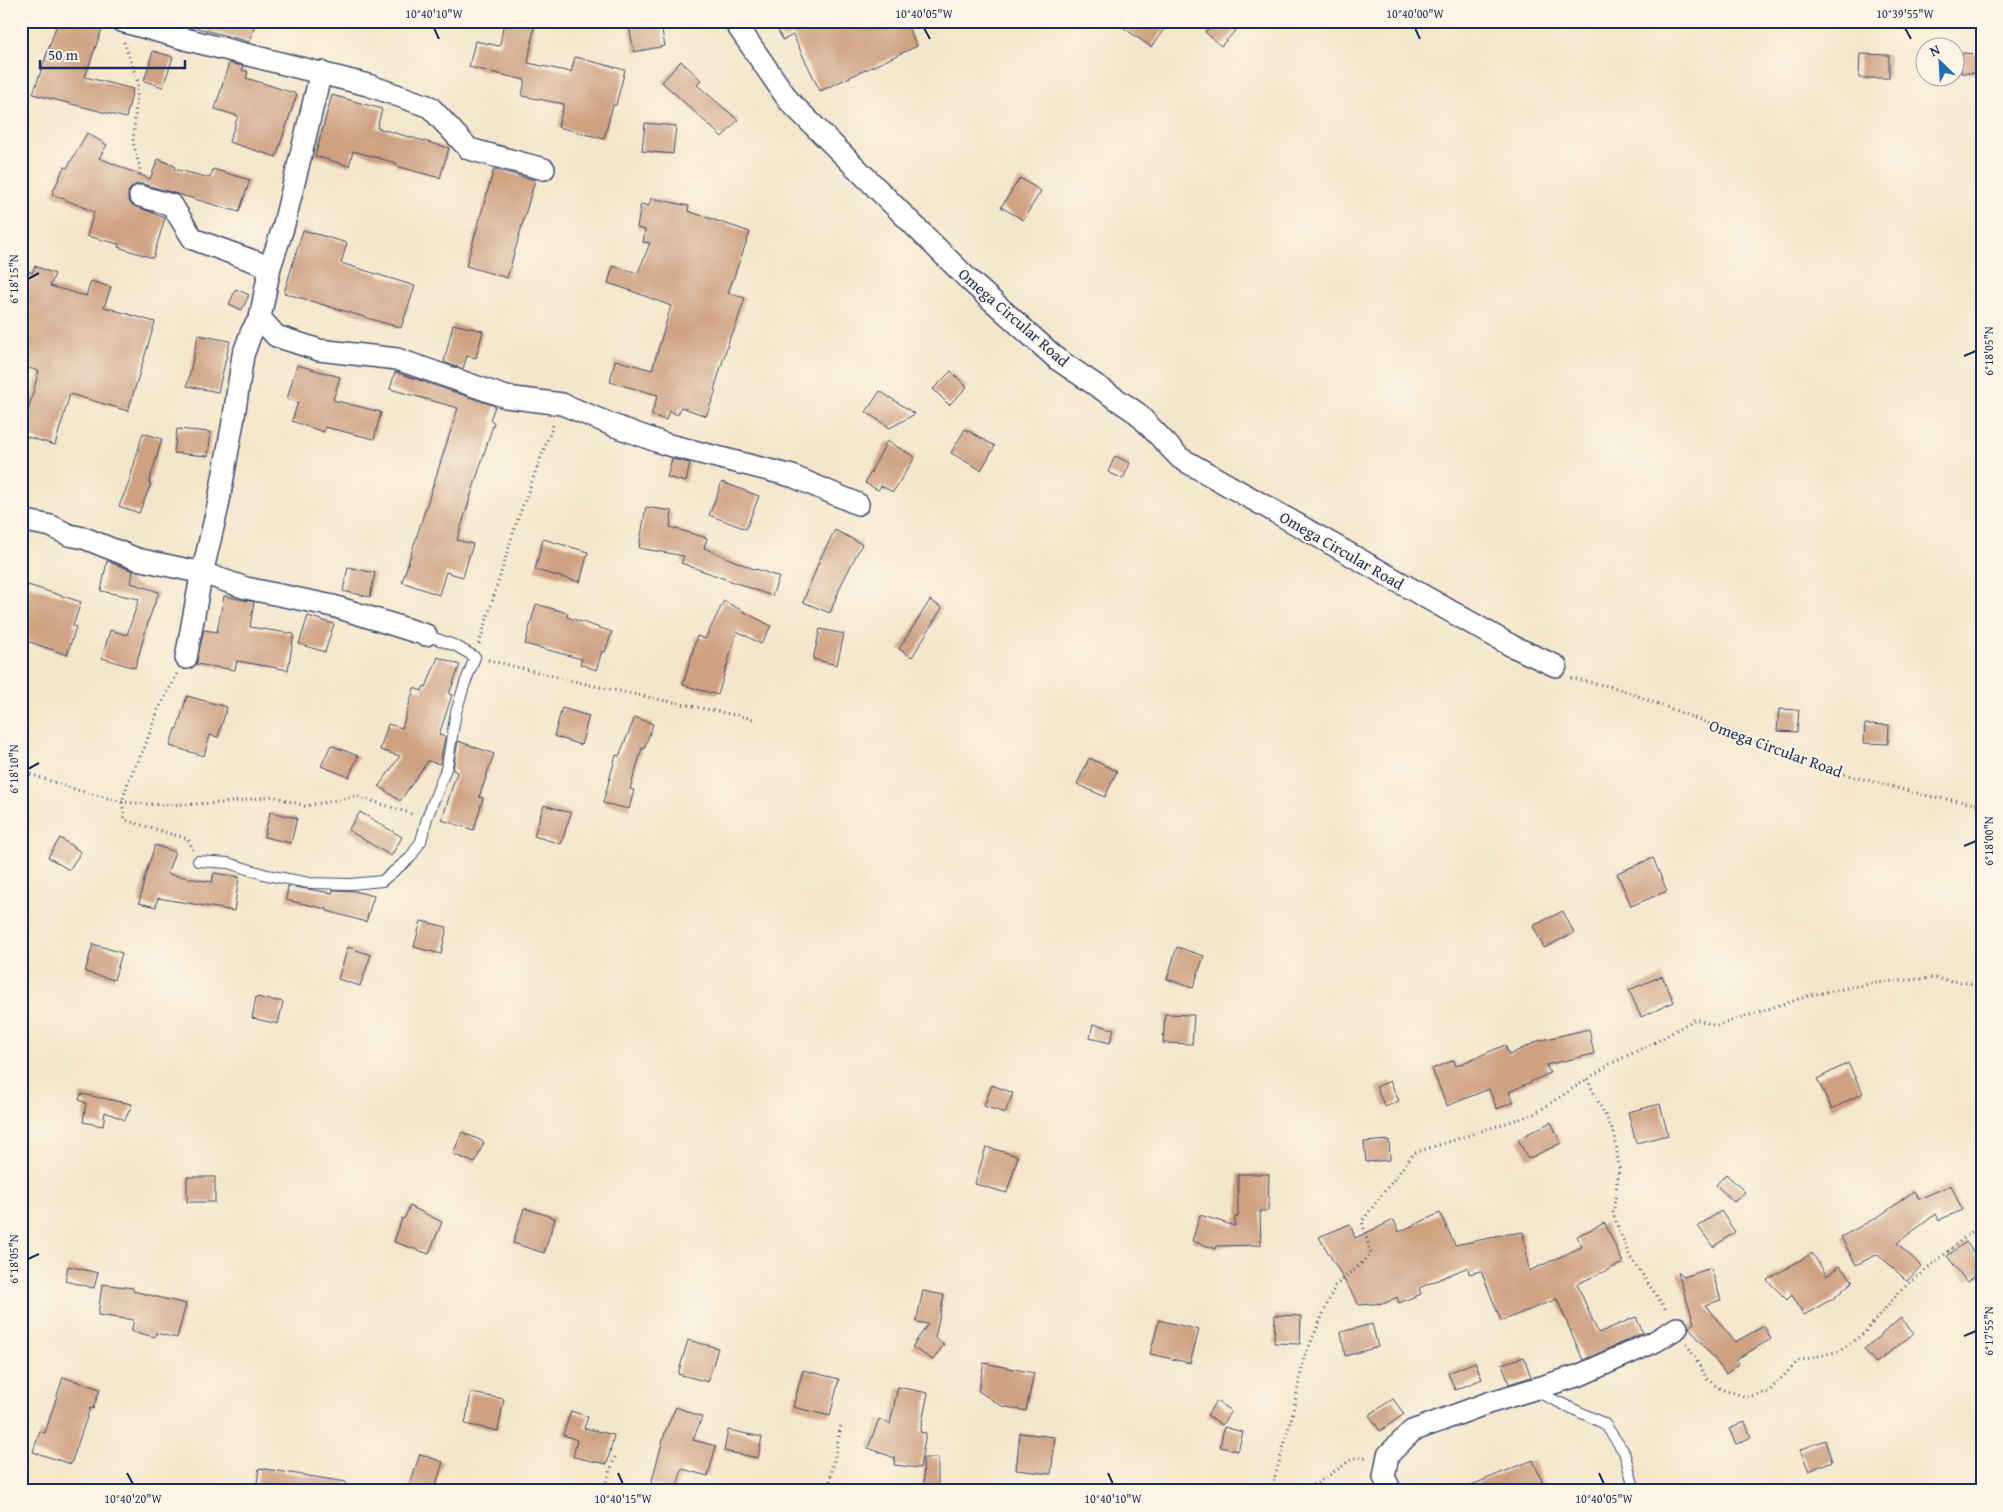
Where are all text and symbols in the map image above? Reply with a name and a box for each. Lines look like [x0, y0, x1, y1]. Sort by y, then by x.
text: 10°40'10"W [405, 5, 464, 22]
text: 10°40'05"W [895, 5, 954, 22]
text: 10°40'00"W [1386, 5, 1445, 22]
text: 10°39'55"W [1876, 5, 1935, 22]
scale bar [40, 38, 185, 70]
north arrow [1916, 38, 1966, 88]
text: N [1926, 39, 1944, 61]
text: 50 m [48, 44, 79, 65]
text: 6°18'15"N [5, 254, 22, 304]
street label: Omega Circular Road [953, 262, 1075, 372]
text: 6°18'05"N [1980, 326, 1997, 376]
street label: Omega Circular Road [1275, 505, 1409, 596]
street label: Omega Circular Road [1706, 713, 1846, 783]
text: 6°18'10"N [5, 744, 22, 794]
text: 6°18'00"N [1980, 816, 1997, 866]
text: 6°18'05"N [5, 1234, 22, 1284]
text: 6°17'55"N [1980, 1306, 1997, 1356]
text: 10°40'20"W [104, 1490, 163, 1507]
text: 10°40'15"W [594, 1490, 653, 1507]
text: 10°40'10"W [1084, 1490, 1143, 1507]
text: 10°40'05"W [1575, 1490, 1634, 1507]

